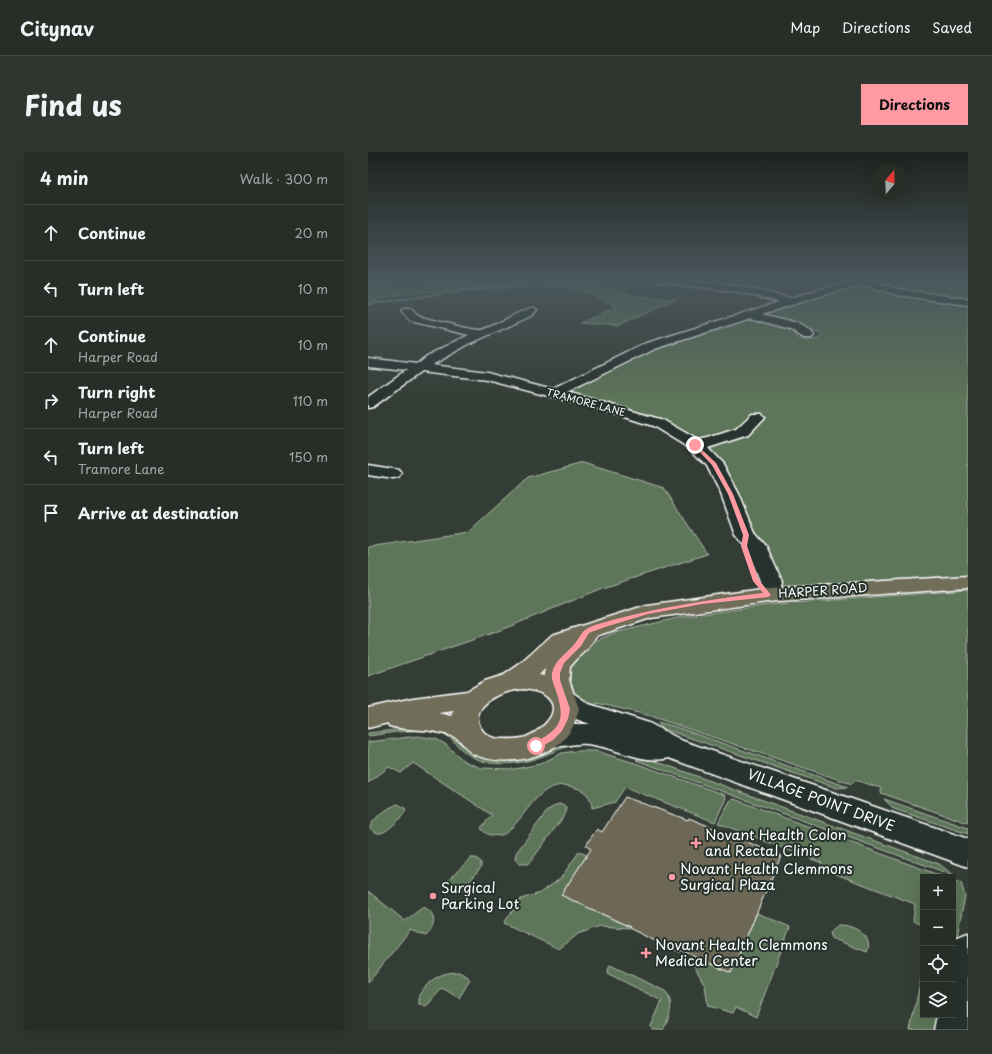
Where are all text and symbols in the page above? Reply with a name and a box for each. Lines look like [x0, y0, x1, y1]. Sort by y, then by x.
text: Citynav [20, 14, 94, 42]
text: Map [790, 17, 820, 38]
text: Directions [842, 17, 910, 38]
text: Saved [932, 17, 972, 38]
text: Find us [24, 83, 122, 126]
button: Directions [861, 84, 968, 125]
north arrow [872, 164, 908, 200]
text: 4 min [40, 165, 88, 191]
text: Walk · 300 m [240, 169, 328, 188]
text: Continue [78, 221, 146, 244]
icon: ahead [40, 222, 62, 244]
text: 20 m [294, 223, 328, 242]
text: Turn left [78, 277, 144, 300]
icon: left [40, 278, 62, 300]
text: 10 m [298, 279, 328, 298]
text: Continue [78, 324, 146, 347]
icon: ahead [40, 334, 62, 356]
text: 10 m [298, 335, 328, 354]
text: Harper Road [78, 347, 158, 366]
text: Turn right [78, 380, 155, 403]
street label: TRAMORE LANE [545, 384, 627, 419]
icon: right [40, 390, 62, 412]
text: 110 m [293, 391, 328, 410]
text: Harper Road [78, 403, 158, 422]
text: Turn left [78, 436, 144, 459]
route end [686, 436, 704, 454]
icon: left [40, 446, 62, 468]
text: 150 m [289, 447, 328, 466]
text: Tramore Lane [78, 459, 164, 478]
text: Arrive at destination [78, 501, 239, 524]
icon: arrive [40, 502, 62, 524]
street label: HARPER ROAD [778, 578, 868, 602]
route start [527, 737, 545, 755]
street label: VILLAGE POINT DRIVE [744, 763, 898, 836]
place label: Novant Health Colon and Rectal Clinic [705, 824, 847, 861]
marker: Novant Health Colon and Rectal Clinic [690, 837, 702, 849]
place label: Novant Health Clemmons Surgical Plaza [680, 858, 853, 895]
marker: Novant Health Clemmons Surgical Plaza [667, 872, 677, 882]
map controls [920, 874, 956, 1018]
button: + [920, 874, 956, 910]
place label: Surgical Parking Lot [441, 877, 519, 914]
marker: Surgical Parking Lot [428, 891, 438, 901]
button: − [920, 910, 956, 946]
place label: Novant Health Clemmons Medical Center [655, 934, 828, 971]
button: locate [920, 946, 956, 982]
marker: Novant Health Clemmons Medical Center [640, 947, 652, 959]
button: layers [920, 982, 956, 1018]

